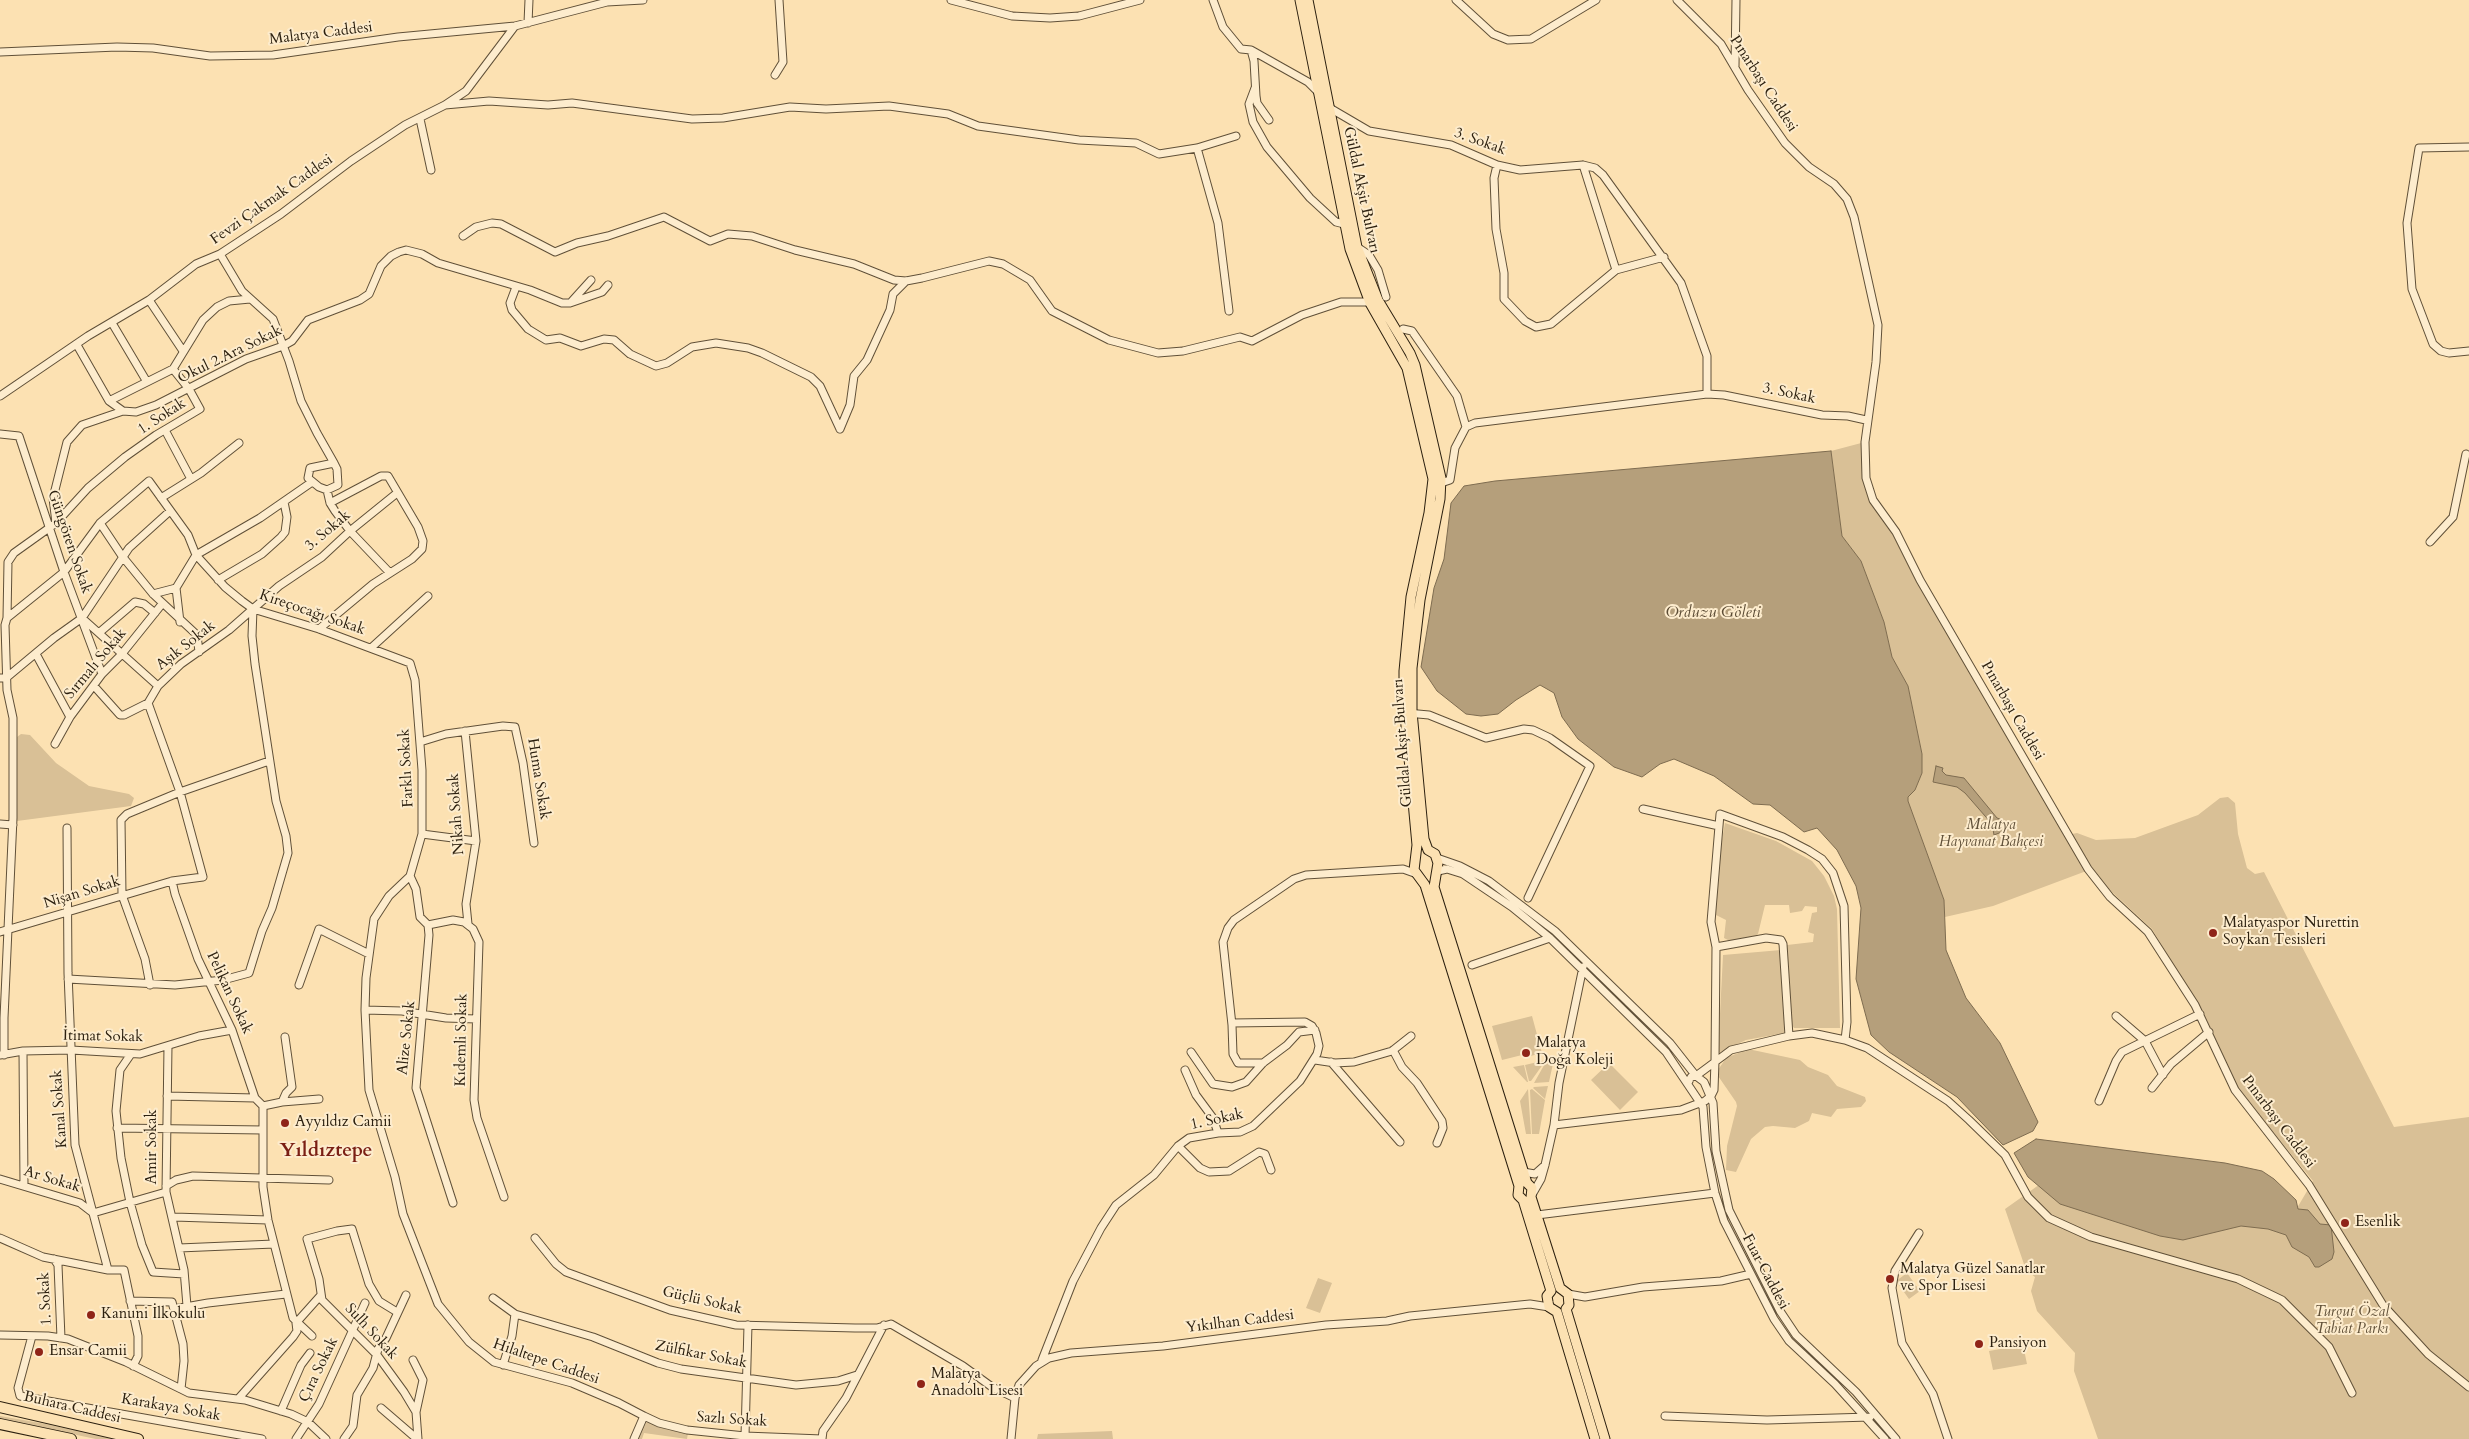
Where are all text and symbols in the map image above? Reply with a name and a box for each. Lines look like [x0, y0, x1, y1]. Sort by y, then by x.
street label: Malatya Caddesi [268, 19, 374, 49]
street label: Pınarbaşı Caddesi [1725, 32, 1801, 136]
street label: 3. Sokak [1452, 124, 1508, 160]
street label: Güldal Akşit Bulvarı [1339, 125, 1383, 255]
street label: Fevzi Çakmak Caddesi [207, 151, 337, 249]
street label: Okul 2.Ara Sokak [175, 322, 285, 388]
street label: 3. Sokak [1761, 380, 1817, 408]
street label: 1. Sokak [135, 395, 189, 439]
street label: Güngören Sokak [43, 488, 95, 596]
street label: 3. Sokak [302, 507, 354, 555]
street label: Kireçocağı Sokak [257, 586, 367, 640]
water label: Orduzu Göleti [1665, 603, 1761, 623]
street label: Aşık Sokak [153, 617, 219, 675]
street label: Sırmalı Sokak [61, 625, 131, 703]
street label: Pınarbaşı Caddesi [1976, 658, 2048, 764]
street label: Güldal Akşit Bulvarı [1390, 678, 1416, 808]
street label: Farklı Sokak [396, 728, 418, 808]
street label: Huma Sokak [523, 737, 553, 821]
street label: Nikah Sokak [445, 773, 469, 855]
park label: Malatya Hayvanat Bahçesi [1939, 817, 2043, 852]
street label: Nişan Sokak [41, 873, 123, 913]
place label: Malatyaspor Nurettin Soykan Tesisleri [2223, 915, 2359, 950]
marker: Malatyaspor Nurettin Soykan Tesisleri [2207, 927, 2219, 939]
street label: Pelikan Sokak [202, 949, 256, 1037]
street label: Kıdemli Sokak [452, 993, 472, 1087]
street label: Alize Sokak [394, 1000, 420, 1076]
street label: İtimat Sokak [63, 1027, 143, 1047]
place label: Malatya Doğa Koleji [1536, 1035, 1614, 1070]
marker: Malatya Doğa Koleji [1520, 1047, 1532, 1059]
street label: Kanal Sokak [48, 1069, 72, 1149]
street label: Pınarbaşı Caddesi [2237, 1072, 2319, 1172]
street label: 1. Sokak [1189, 1106, 1245, 1134]
street label: Amir Sokak [144, 1109, 162, 1185]
place label: Ayyıldız Camii [295, 1114, 392, 1132]
marker: Ayyıldız Camii [279, 1117, 291, 1129]
district label: Yıldıztepe [280, 1139, 372, 1163]
street label: Ar Sokak [21, 1163, 83, 1197]
place label: Esenlik [2355, 1214, 2401, 1232]
marker: Esenlik [2339, 1217, 2351, 1229]
street label: Fuar Caddesi [1738, 1231, 1792, 1313]
place label: Malatya Güzel Sanatlar ve Spor Lisesi [1900, 1261, 2045, 1296]
street label: 1. Sokak [36, 1272, 56, 1326]
marker: Malatya Güzel Sanatlar ve Spor Lisesi [1884, 1273, 1896, 1285]
street label: Güçlü Sokak [660, 1283, 744, 1319]
street label: Sulh Sokak [341, 1300, 401, 1364]
park label: Turgut Özal Tabiat Parkı [2315, 1304, 2389, 1339]
place label: Kanuni İlkokulu [101, 1306, 206, 1324]
street label: Yıkılhan Caddesi [1185, 1306, 1295, 1338]
marker: Kanuni İlkokulu [85, 1309, 97, 1321]
street label: Çıra Sokak [296, 1335, 342, 1405]
street label: Hilaltepe Caddesi [490, 1335, 602, 1389]
place label: Pansiyon [1989, 1335, 2047, 1353]
street label: Zülfikar Sokak [653, 1337, 749, 1373]
marker: Pansiyon [1973, 1338, 1985, 1350]
place label: Ensar Camii [49, 1343, 127, 1361]
marker: Ensar Camii [33, 1346, 45, 1358]
place label: Malatya Anadolu Lisesi [931, 1366, 1023, 1401]
marker: Malatya Anadolu Lisesi [915, 1378, 927, 1390]
street label: Buhara Caddesi [22, 1388, 122, 1428]
street label: Karakaya Sokak [120, 1390, 222, 1426]
street label: Sazlı Sokak [696, 1409, 768, 1431]

